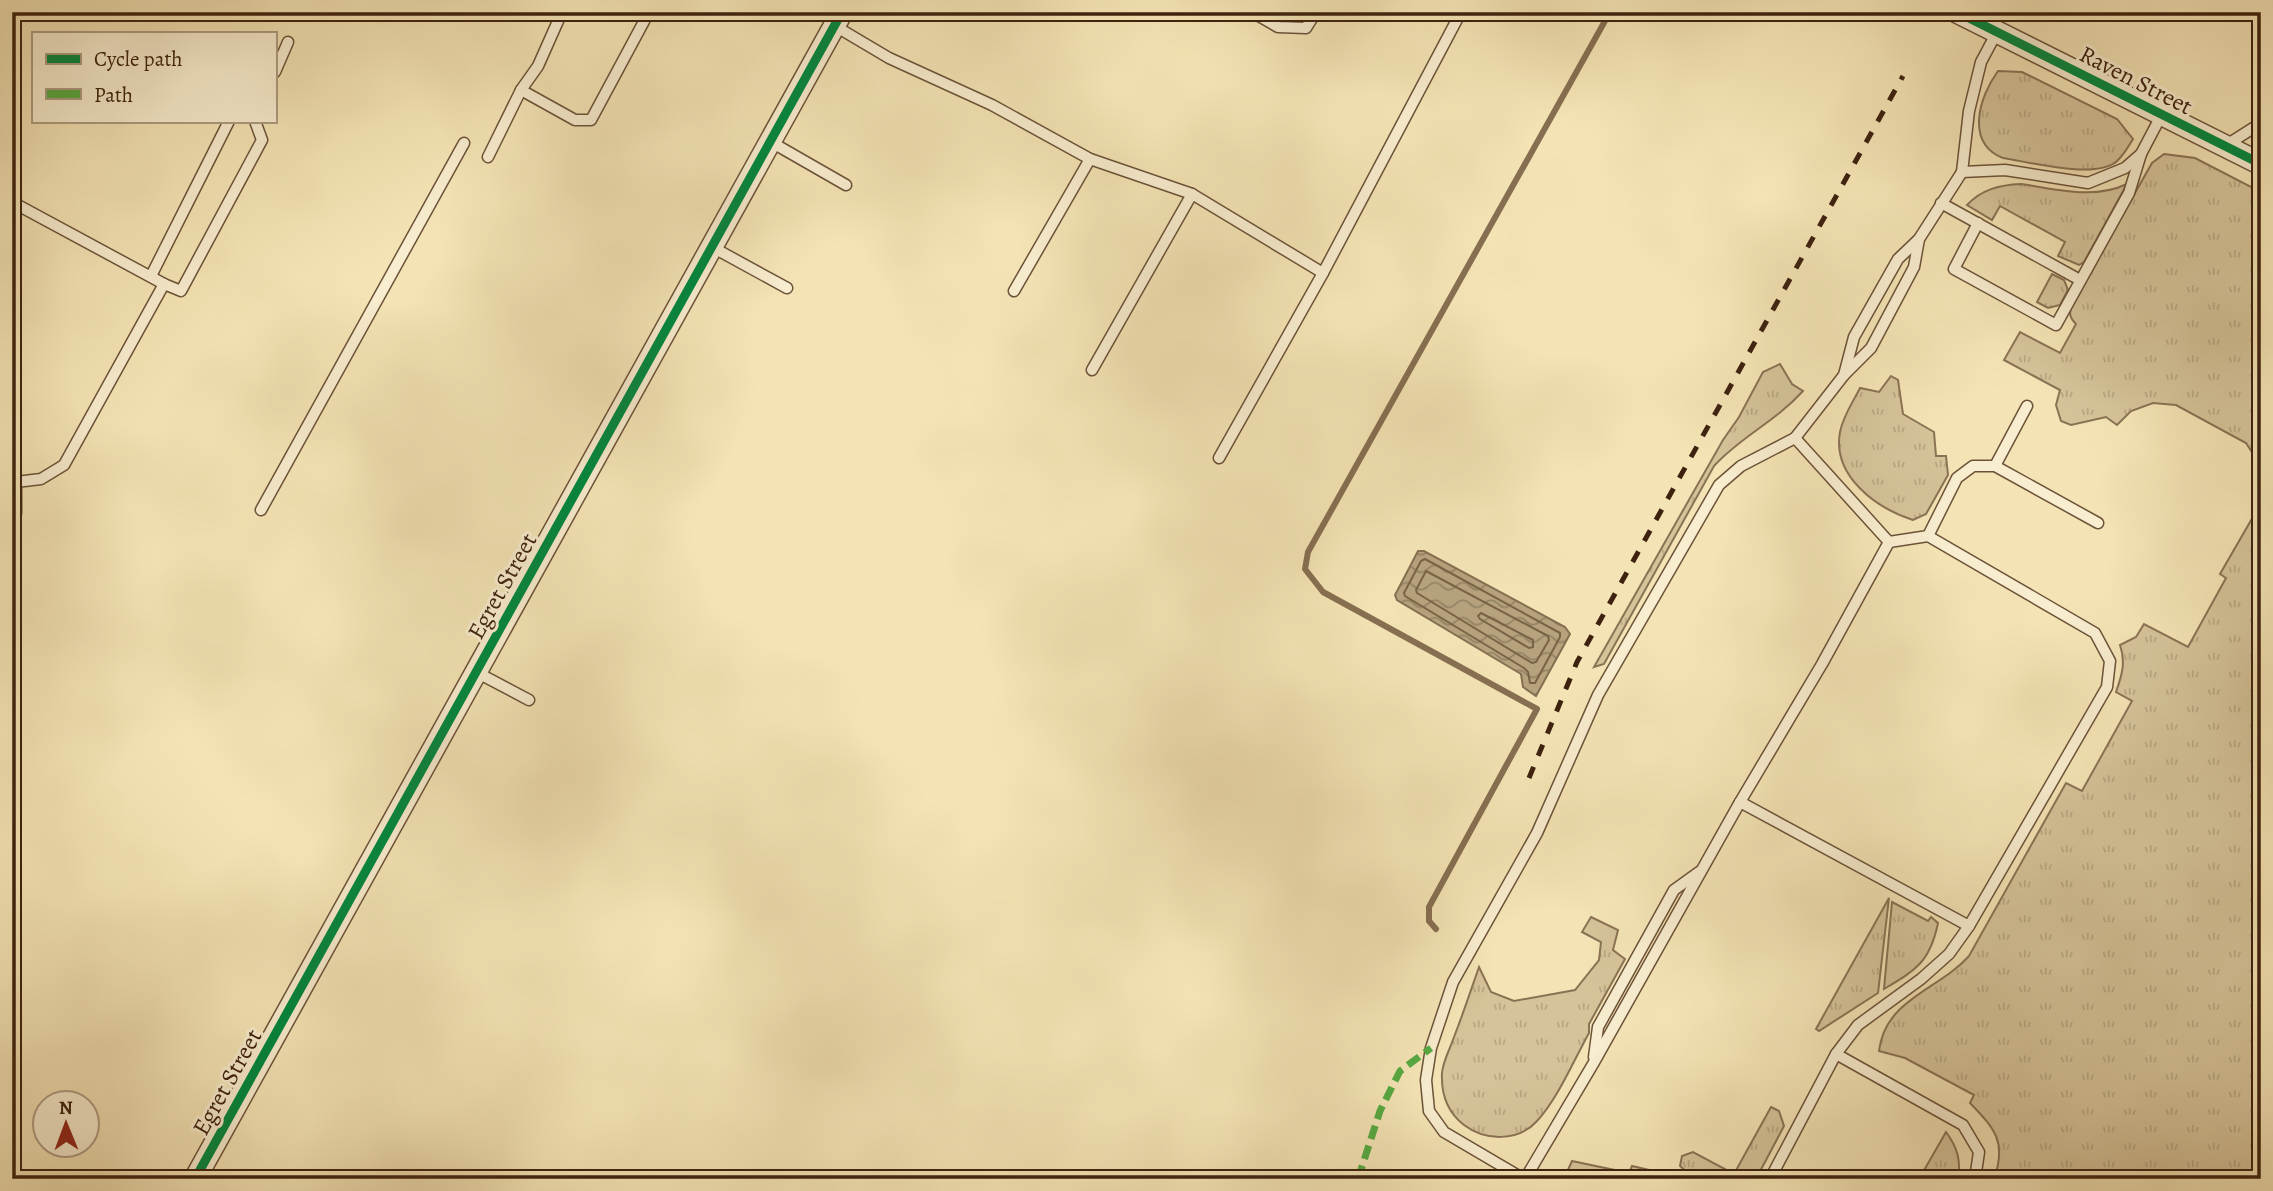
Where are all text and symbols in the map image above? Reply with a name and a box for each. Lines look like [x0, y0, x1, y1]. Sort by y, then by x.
legend [32, 32, 276, 122]
street label: Raven Street [2074, 38, 2198, 122]
text: Cycle path [94, 45, 183, 73]
text: Path [94, 81, 133, 109]
street label: Egret Street [460, 527, 544, 645]
street label: Egret Street [185, 1023, 269, 1141]
north arrow [32, 1090, 102, 1160]
text: N [59, 1095, 73, 1121]

